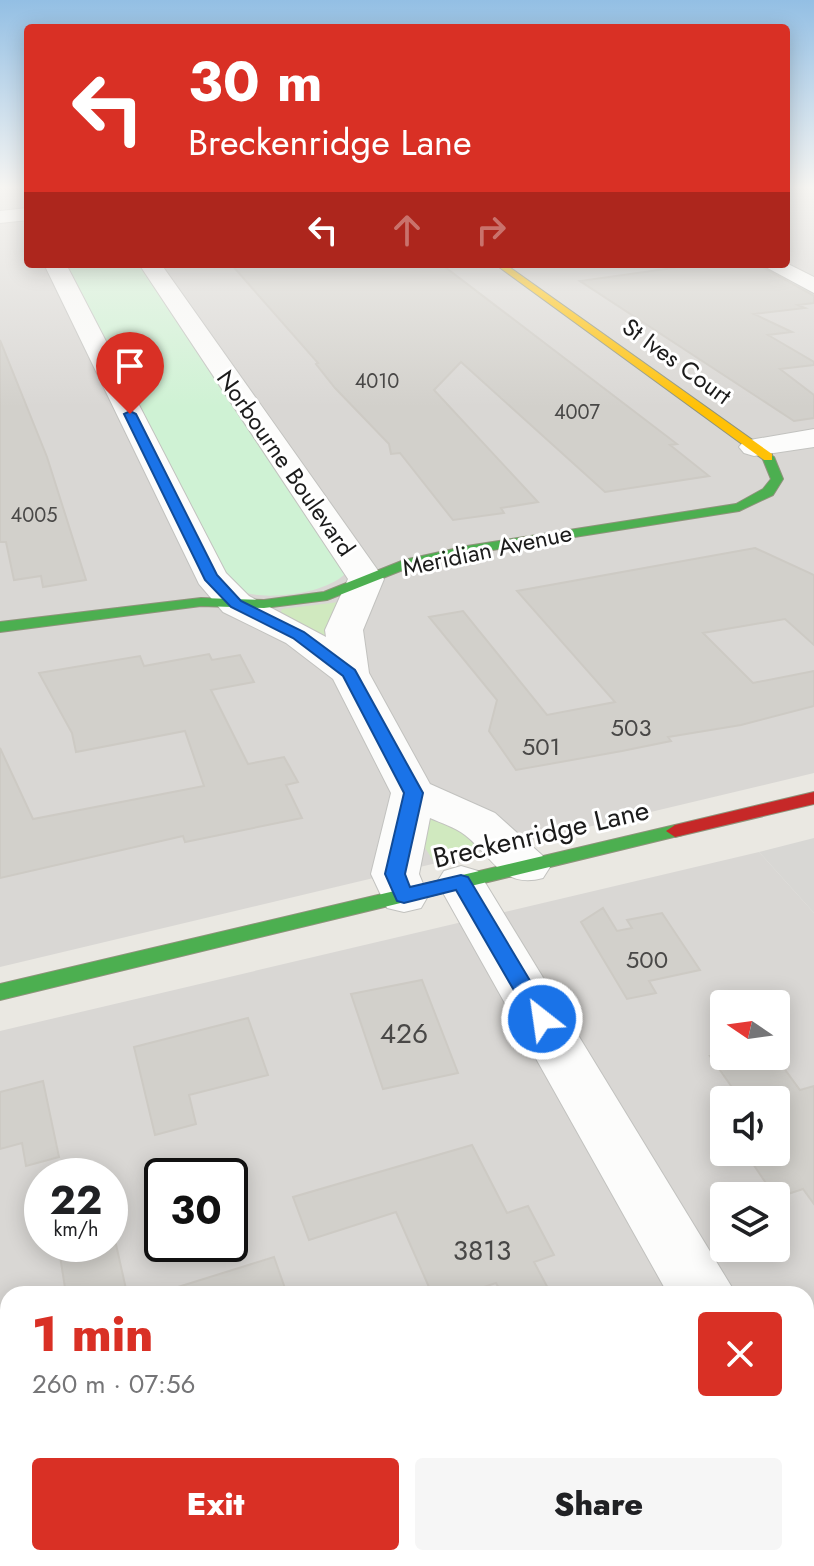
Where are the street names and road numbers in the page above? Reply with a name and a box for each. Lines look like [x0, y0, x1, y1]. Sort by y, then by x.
street label: St Ives Court [615, 309, 739, 413]
street label: Norbourne Boulevard [208, 363, 364, 563]
street label: Meridian Avenue [399, 515, 575, 585]
street label: Breckenridge Lane [429, 789, 653, 879]

